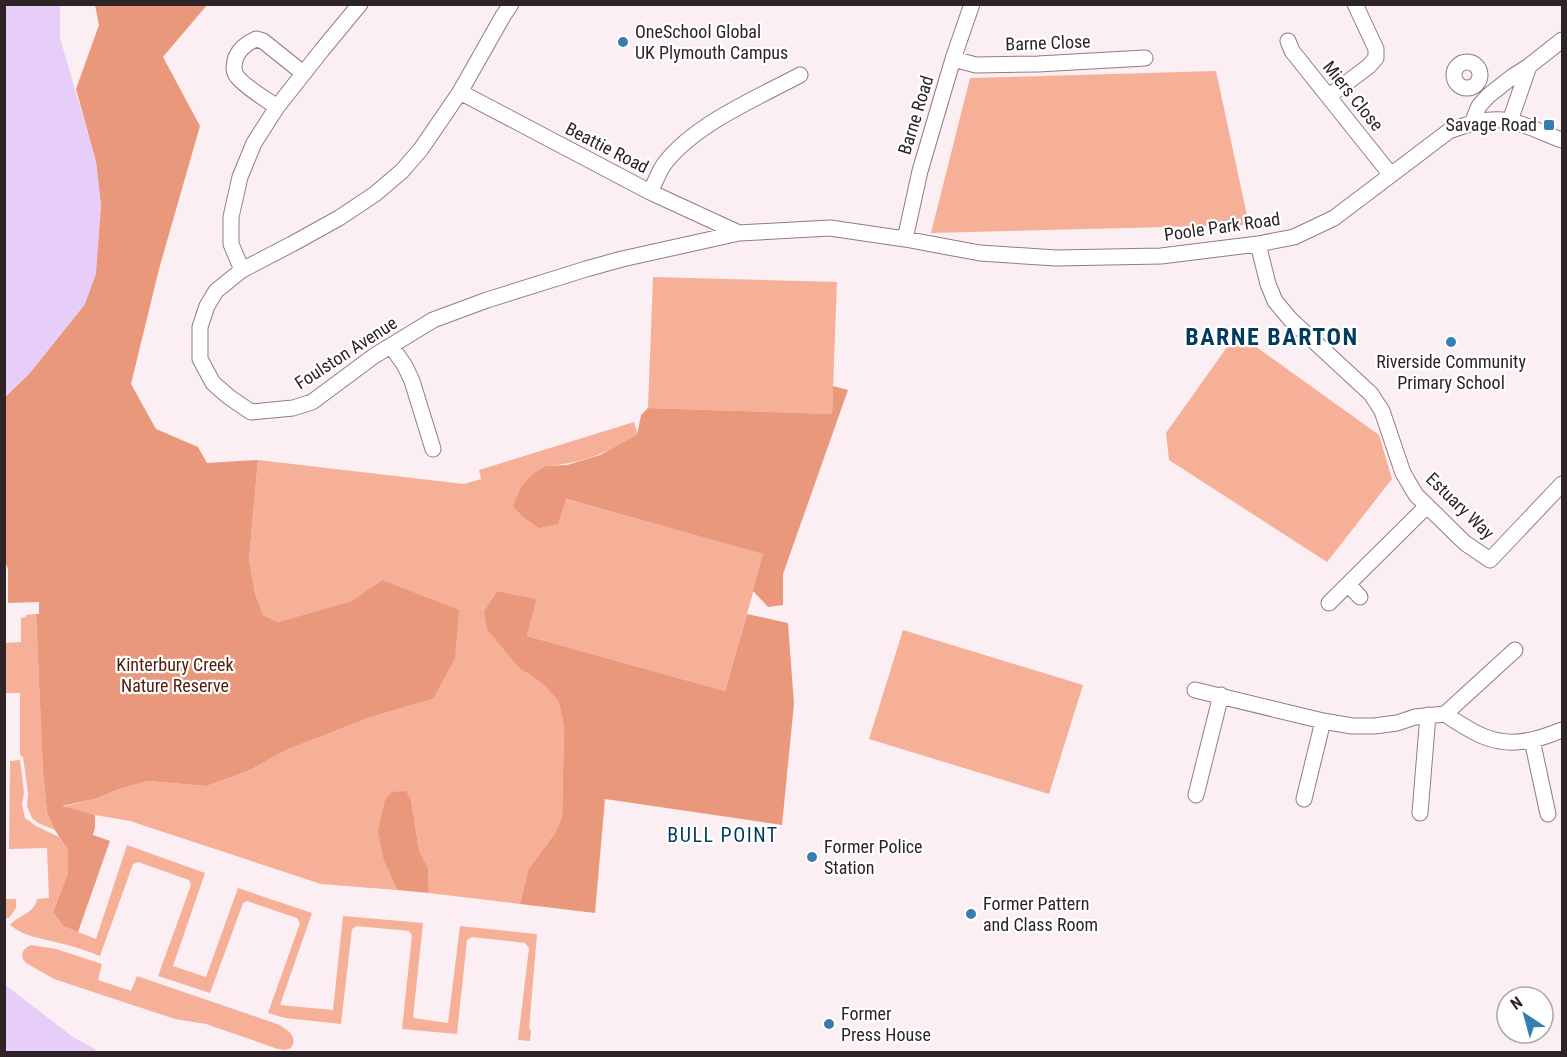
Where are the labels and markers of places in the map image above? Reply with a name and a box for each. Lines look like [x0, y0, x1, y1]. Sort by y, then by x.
place label: OneSchool Global UK Plymouth Campus [635, 21, 788, 63]
marker: OneSchool Global UK Plymouth Campus [616, 35, 630, 49]
place label: Savage Road [1445, 114, 1537, 135]
marker: Savage Road [1542, 118, 1556, 132]
marker: Riverside Community Primary School [1444, 335, 1458, 349]
place label: Riverside Community Primary School [1376, 351, 1526, 393]
place label: Former Police Station [824, 836, 923, 878]
marker: Former Police Station [805, 850, 819, 864]
place label: Former Pattern and Class Room [983, 893, 1098, 935]
marker: Former Pattern and Class Room [964, 907, 978, 921]
place label: Former Press House [841, 1003, 931, 1045]
marker: Former Press House [822, 1017, 836, 1031]

